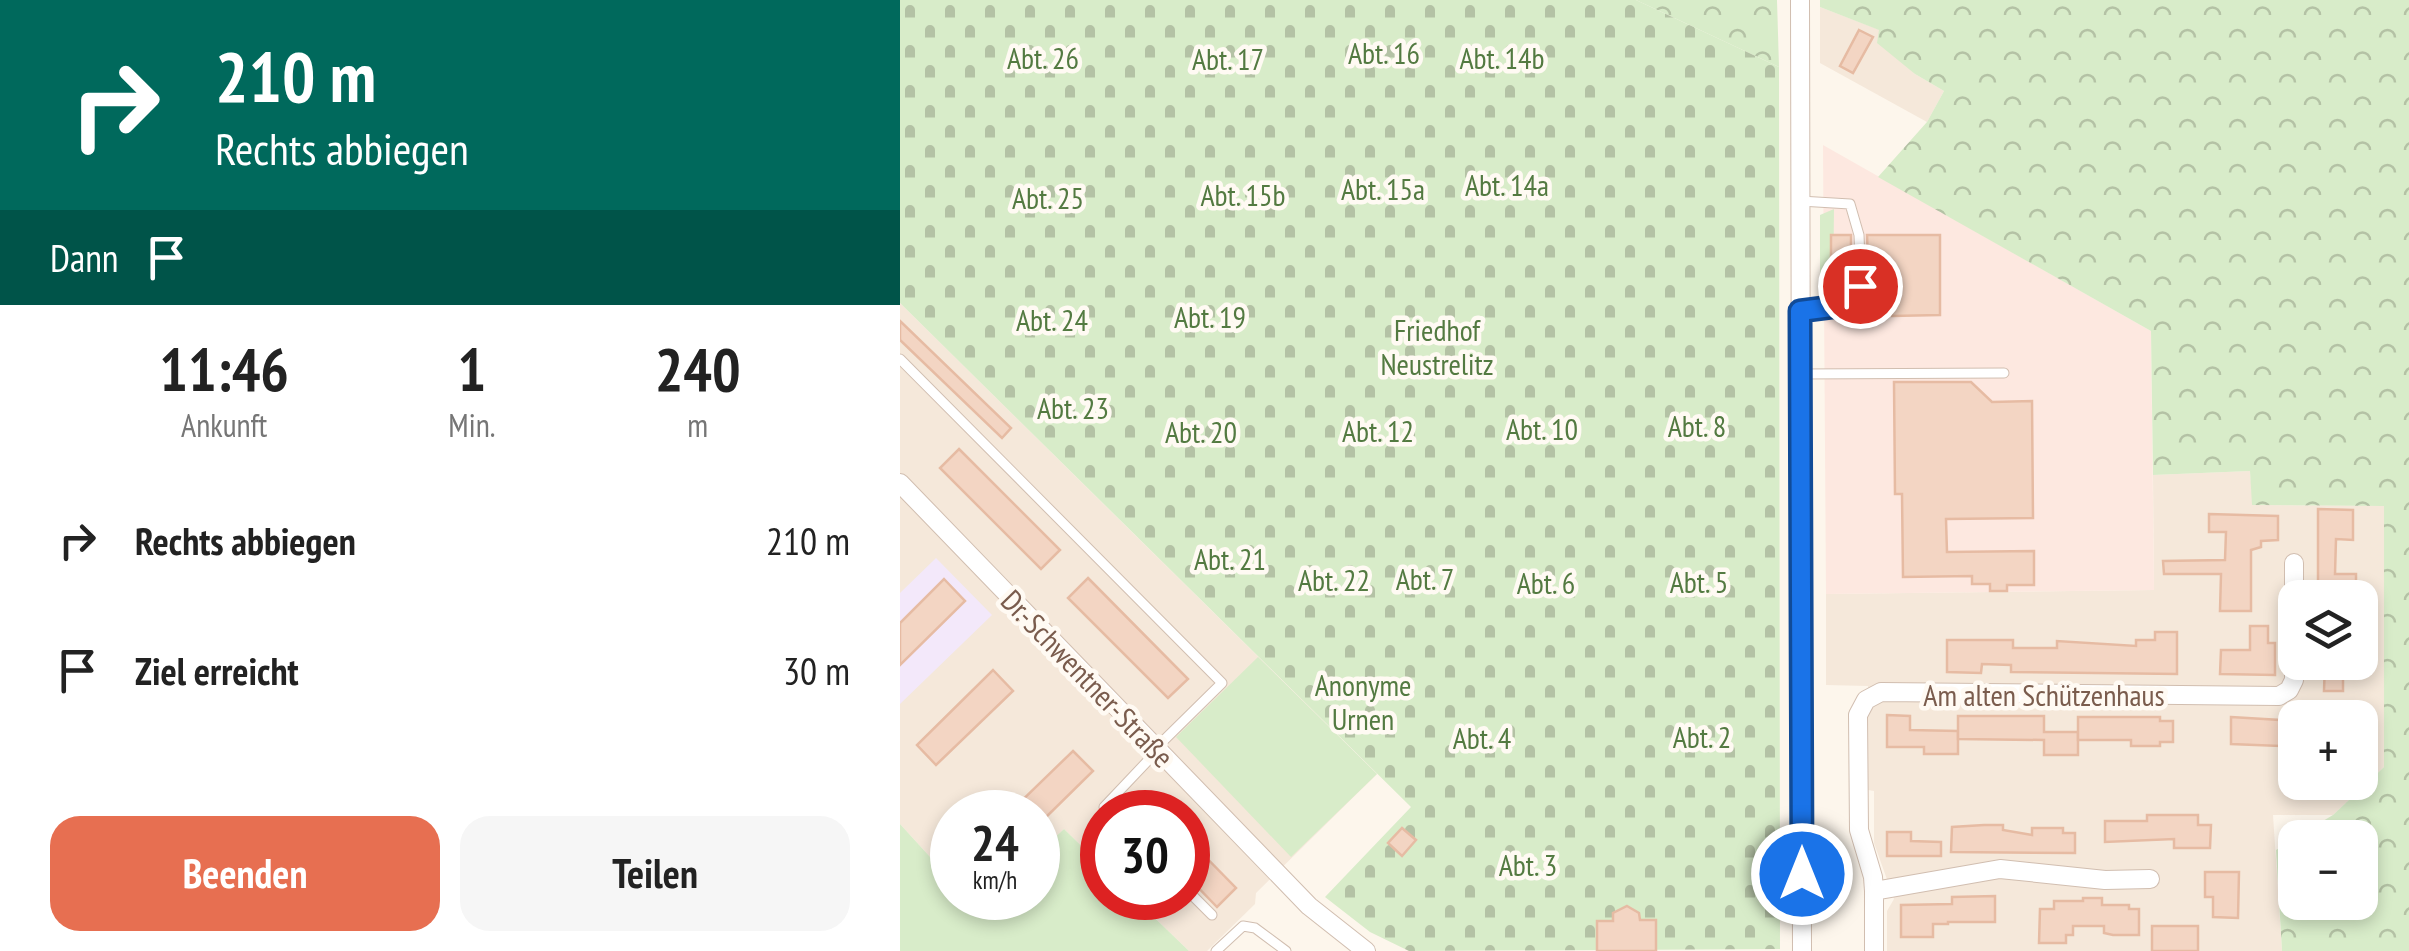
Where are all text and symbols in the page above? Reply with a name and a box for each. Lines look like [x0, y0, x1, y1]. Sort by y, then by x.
text: 210 m [215, 31, 376, 121]
park label: Abt. 16 [1348, 33, 1420, 72]
park label: Abt. 26 [1007, 38, 1079, 77]
park label: Abt. 14b [1459, 38, 1545, 77]
park label: Abt. 17 [1192, 39, 1264, 78]
icon: right [50, 40, 180, 170]
text: Rechts abbiegen [215, 119, 469, 177]
park label: Abt. 14a [1465, 165, 1549, 204]
park label: Abt. 15a [1341, 169, 1425, 208]
park label: Abt. 15b [1200, 175, 1286, 214]
park label: Abt. 25 [1012, 178, 1084, 217]
icon: arrive [139, 230, 194, 285]
text: Dann [50, 233, 119, 282]
pin [1818, 244, 1903, 329]
icon: arrive [1833, 259, 1888, 314]
park label: Abt. 19 [1174, 297, 1246, 336]
park label: Abt. 24 [1016, 300, 1088, 339]
park label: Friedhof Neustrelitz [1380, 310, 1494, 383]
text: 11:46 [159, 330, 289, 408]
text: 1 [458, 330, 486, 408]
text: 240 [655, 330, 741, 408]
park label: Abt. 23 [1037, 388, 1109, 427]
text: Ankunft [181, 404, 267, 446]
text: Min. [448, 404, 495, 446]
text: m [687, 404, 708, 446]
park label: Abt. 8 [1668, 406, 1726, 445]
park label: Abt. 10 [1506, 409, 1578, 448]
park label: Abt. 12 [1342, 411, 1414, 450]
park label: Abt. 20 [1165, 412, 1237, 451]
icon: right [50, 513, 105, 568]
text: Rechts abbiegen [135, 516, 356, 565]
text: 210 m [766, 516, 850, 565]
park label: Abt. 21 [1194, 539, 1266, 578]
park label: Abt. 7 [1396, 559, 1454, 598]
park label: Abt. 22 [1298, 560, 1370, 599]
park label: Abt. 5 [1670, 562, 1728, 601]
park label: Abt. 6 [1517, 563, 1575, 602]
map controls [2278, 580, 2378, 920]
button: layers [2278, 580, 2378, 680]
street label: Dr.-Schwentner-Straße [993, 581, 1183, 775]
icon: arrive [50, 643, 105, 698]
text: Ziel erreicht [135, 646, 299, 695]
text: 30 m [783, 646, 850, 695]
park label: Anonyme Urnen [1315, 665, 1411, 738]
street label: Am alten Schützenhaus [1923, 675, 2165, 714]
button: + [2278, 700, 2378, 800]
park label: Abt. 2 [1673, 717, 1731, 756]
park label: Abt. 4 [1453, 718, 1511, 757]
speed limit sign: 30 [1080, 790, 1210, 920]
text: 24 [971, 810, 1019, 875]
button: Beenden [50, 816, 440, 931]
button: Teilen [460, 816, 850, 931]
button: − [2278, 820, 2378, 920]
position arrow [1750, 822, 1854, 926]
park label: Abt. 3 [1499, 845, 1557, 884]
text: km/h [973, 864, 1017, 896]

